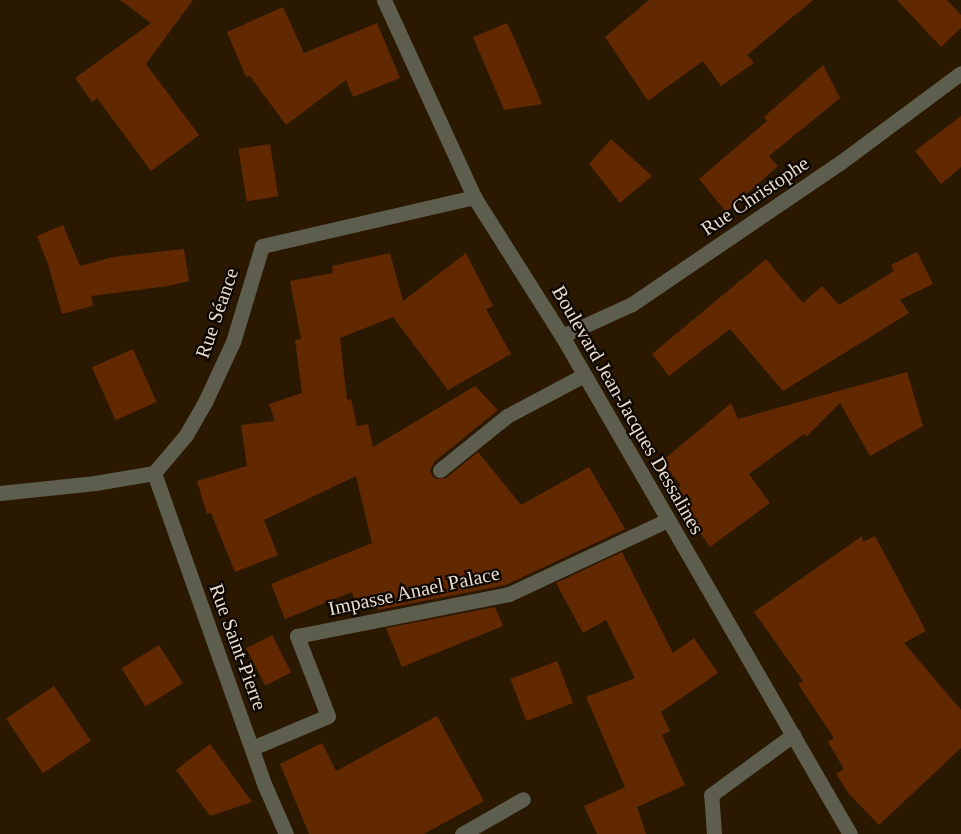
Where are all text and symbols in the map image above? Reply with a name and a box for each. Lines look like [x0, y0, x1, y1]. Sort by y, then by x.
street label: Rue Christophe [696, 151, 814, 241]
street label: Rue Séance [190, 265, 244, 361]
street label: Boulevard Jean-Jacques Dessalines [547, 281, 709, 539]
street label: Impasse Anael Palace [326, 561, 502, 621]
street label: Rue Saint-Pierre [204, 581, 272, 713]

